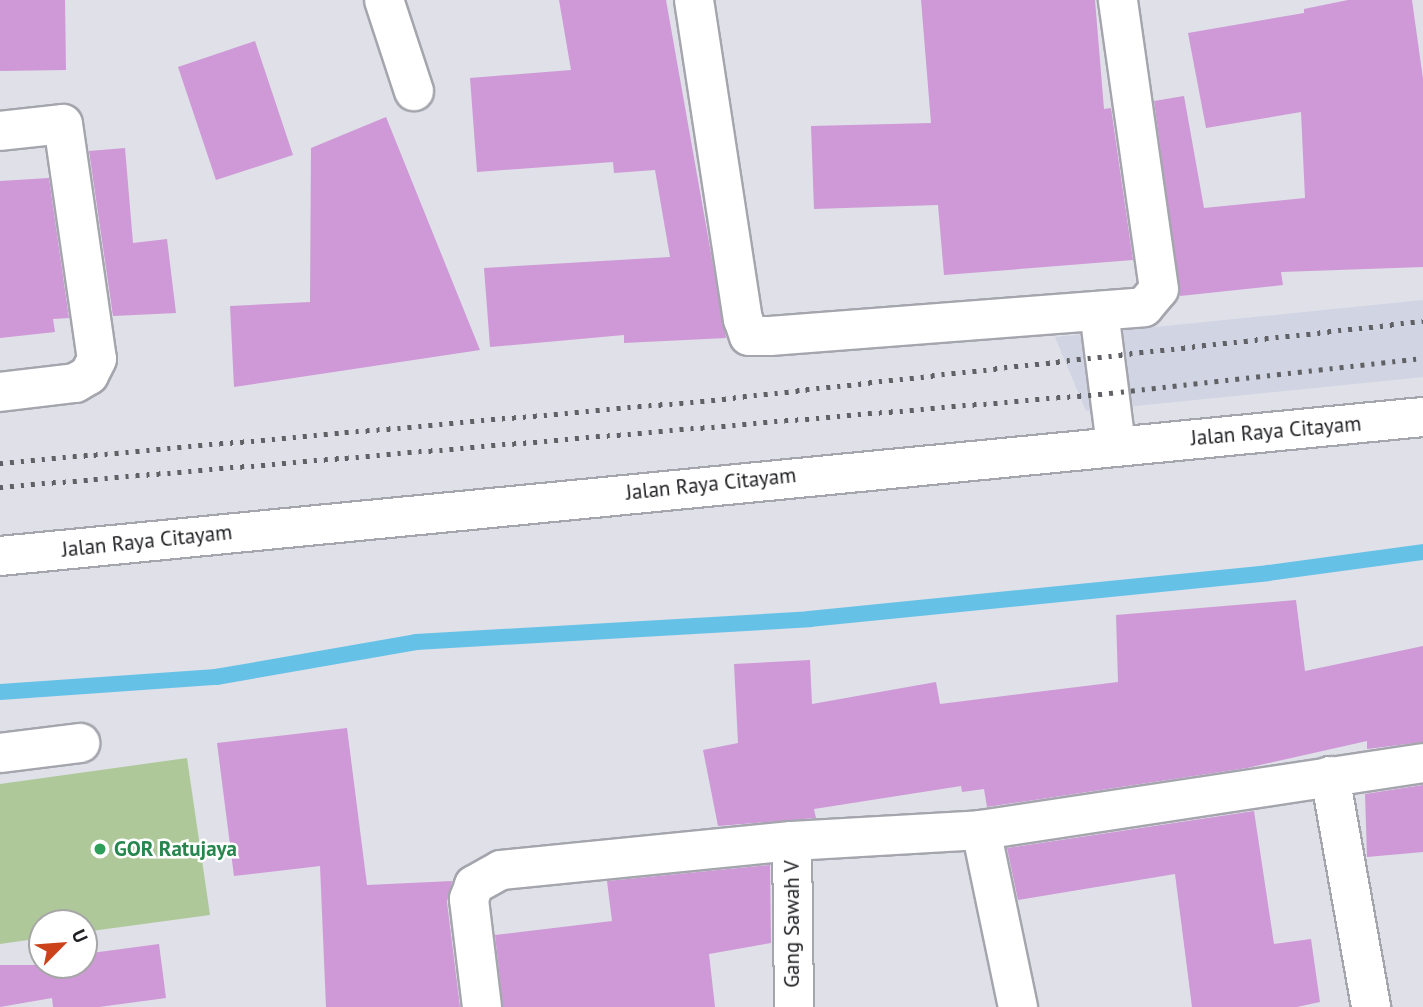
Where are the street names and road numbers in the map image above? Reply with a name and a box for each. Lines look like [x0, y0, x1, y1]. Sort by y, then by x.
street label: Jalan Raya Citayam [1190, 411, 1362, 451]
street label: Jalan Raya Citayam [625, 463, 797, 505]
street label: Jalan Raya Citayam [61, 520, 233, 562]
street label: Gang Sawah V [779, 860, 805, 988]

